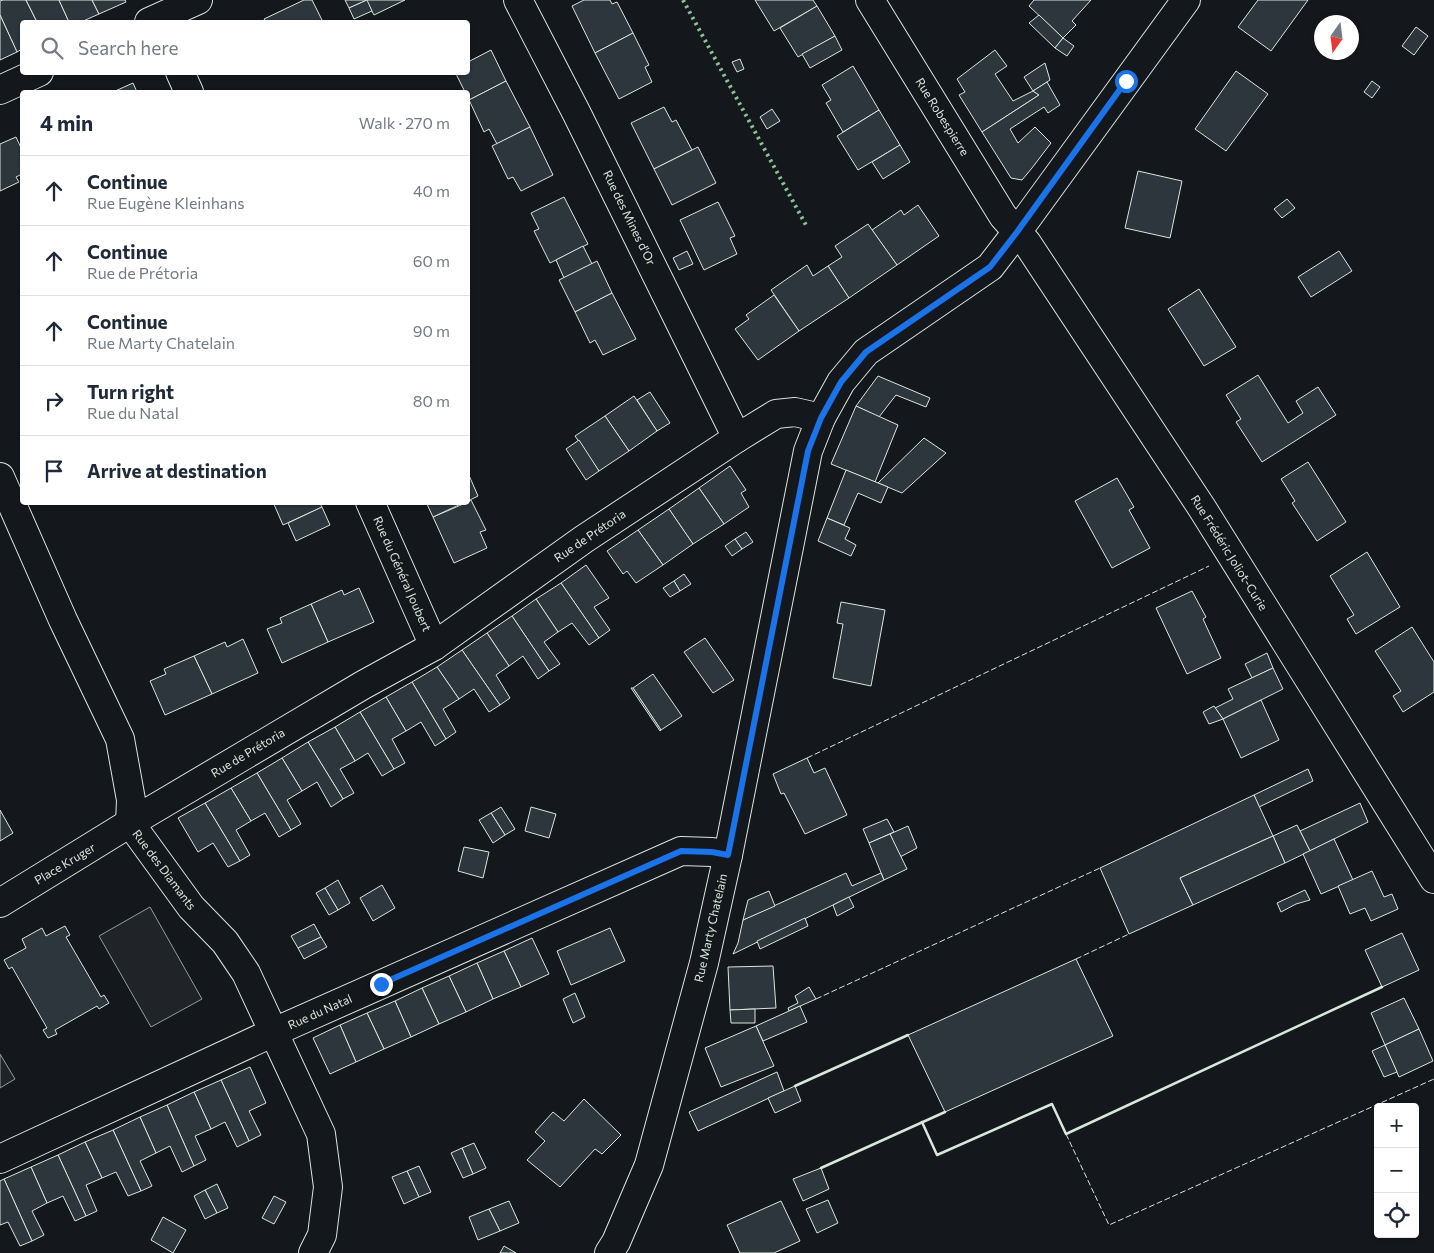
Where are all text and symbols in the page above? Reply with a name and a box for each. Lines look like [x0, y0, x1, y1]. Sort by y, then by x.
north arrow [1314, 15, 1359, 60]
search box [20, 20, 470, 75]
icon: search [38, 34, 66, 62]
text: Search here [78, 36, 178, 59]
route start [1115, 70, 1138, 93]
street label: Rue Robespierre [913, 75, 972, 158]
text: 4 min [40, 110, 93, 135]
text: Walk · 270 m [359, 113, 450, 132]
street label: Rue des Mines d'Or [601, 168, 659, 267]
text: Continue [87, 170, 167, 193]
icon: ahead [40, 177, 68, 205]
text: 40 m [413, 181, 450, 200]
text: Rue Eugène Kleinhans [87, 193, 245, 212]
text: Continue [87, 240, 167, 263]
icon: ahead [40, 247, 68, 275]
text: 60 m [413, 251, 450, 270]
text: Rue de Prétoria [87, 263, 198, 282]
text: Continue [87, 310, 167, 333]
icon: ahead [40, 317, 68, 345]
text: 90 m [413, 321, 450, 340]
text: Rue Marty Chatelain [87, 333, 235, 352]
text: Turn right [87, 380, 174, 403]
icon: right [40, 387, 68, 415]
text: 80 m [413, 391, 450, 410]
text: Rue du Natal [87, 403, 179, 422]
icon: arrive [40, 457, 68, 485]
text: Arrive at destination [87, 459, 267, 482]
street label: Rue Frédéric Joliot-Curie [1188, 492, 1271, 613]
street label: Rue de Prétoria [551, 506, 628, 564]
street label: Rue du Général Joubert [370, 514, 435, 634]
street label: Rue de Prétoria [208, 725, 287, 780]
street label: Rue des Diamants [130, 827, 199, 912]
street label: Place Kruger [32, 839, 98, 887]
street label: Rue Marty Chatelain [691, 872, 729, 983]
route end [370, 973, 393, 996]
street label: Rue du Natal [285, 991, 354, 1031]
map controls [1374, 1103, 1419, 1238]
button: + [1374, 1103, 1419, 1148]
button: − [1374, 1148, 1419, 1193]
button: locate [1374, 1193, 1419, 1238]

